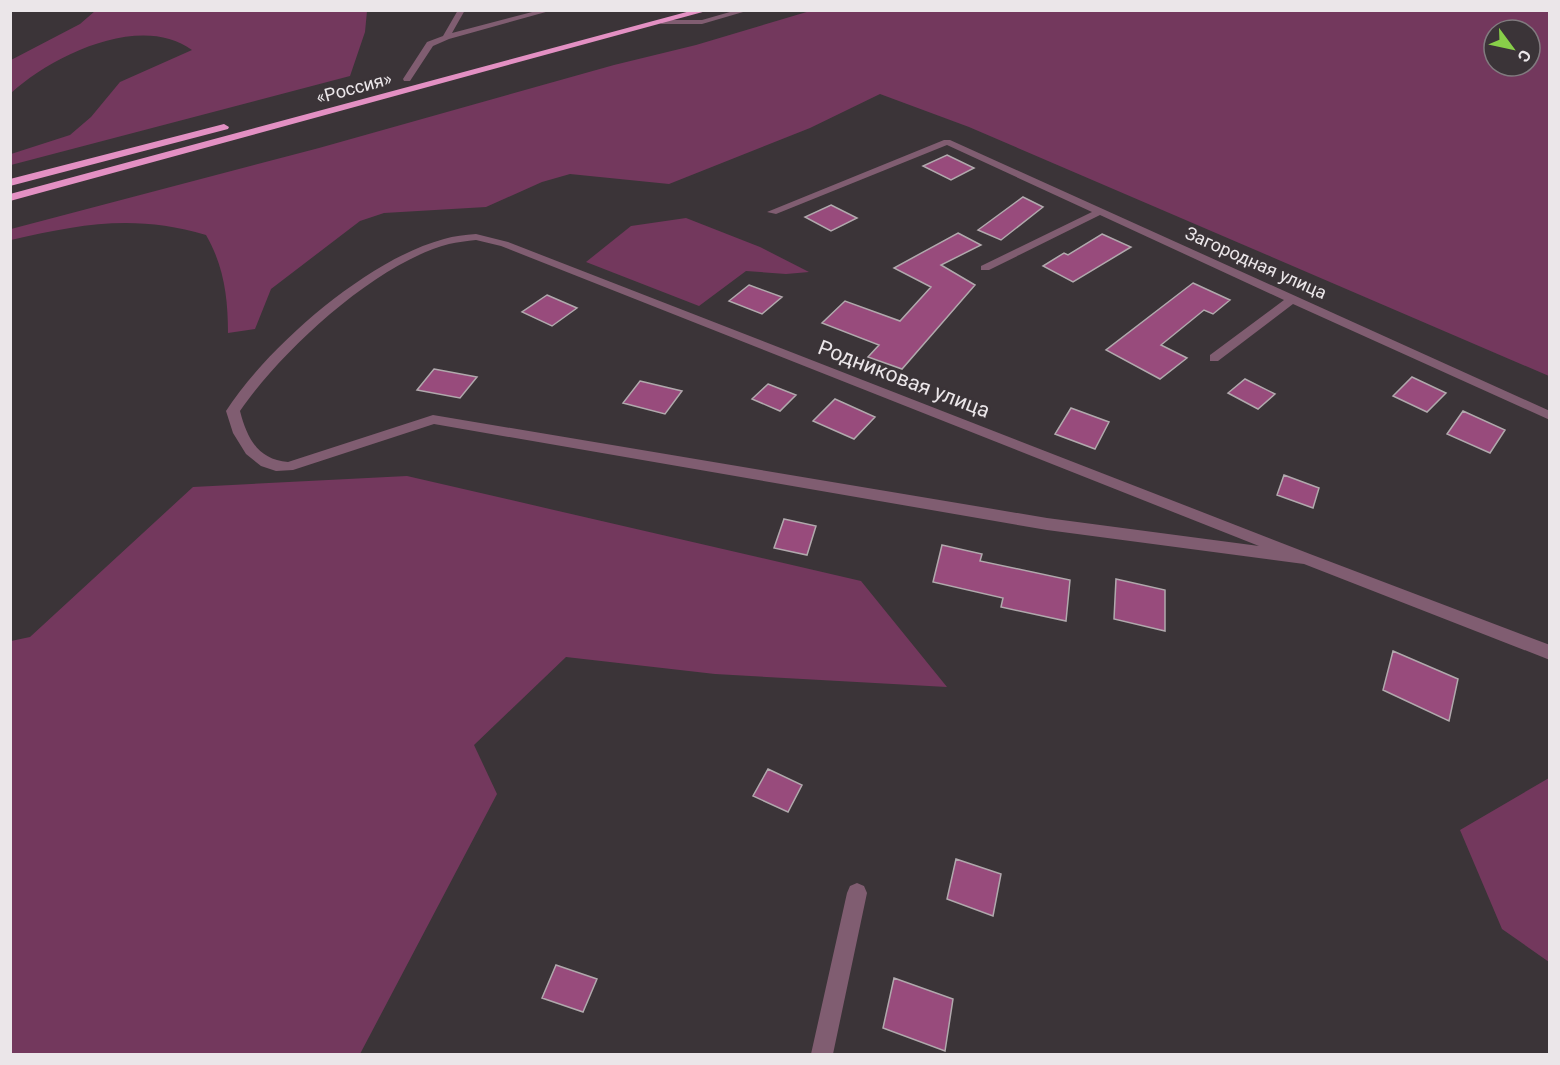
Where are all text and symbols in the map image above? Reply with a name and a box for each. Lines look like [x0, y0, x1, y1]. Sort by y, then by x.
north arrow [1482, 18, 1542, 78]
text: С [1513, 46, 1535, 65]
street label: «Россия» [314, 67, 394, 108]
street label: Загородная улица [1182, 222, 1330, 303]
street label: Родниковая улица [815, 335, 993, 423]

